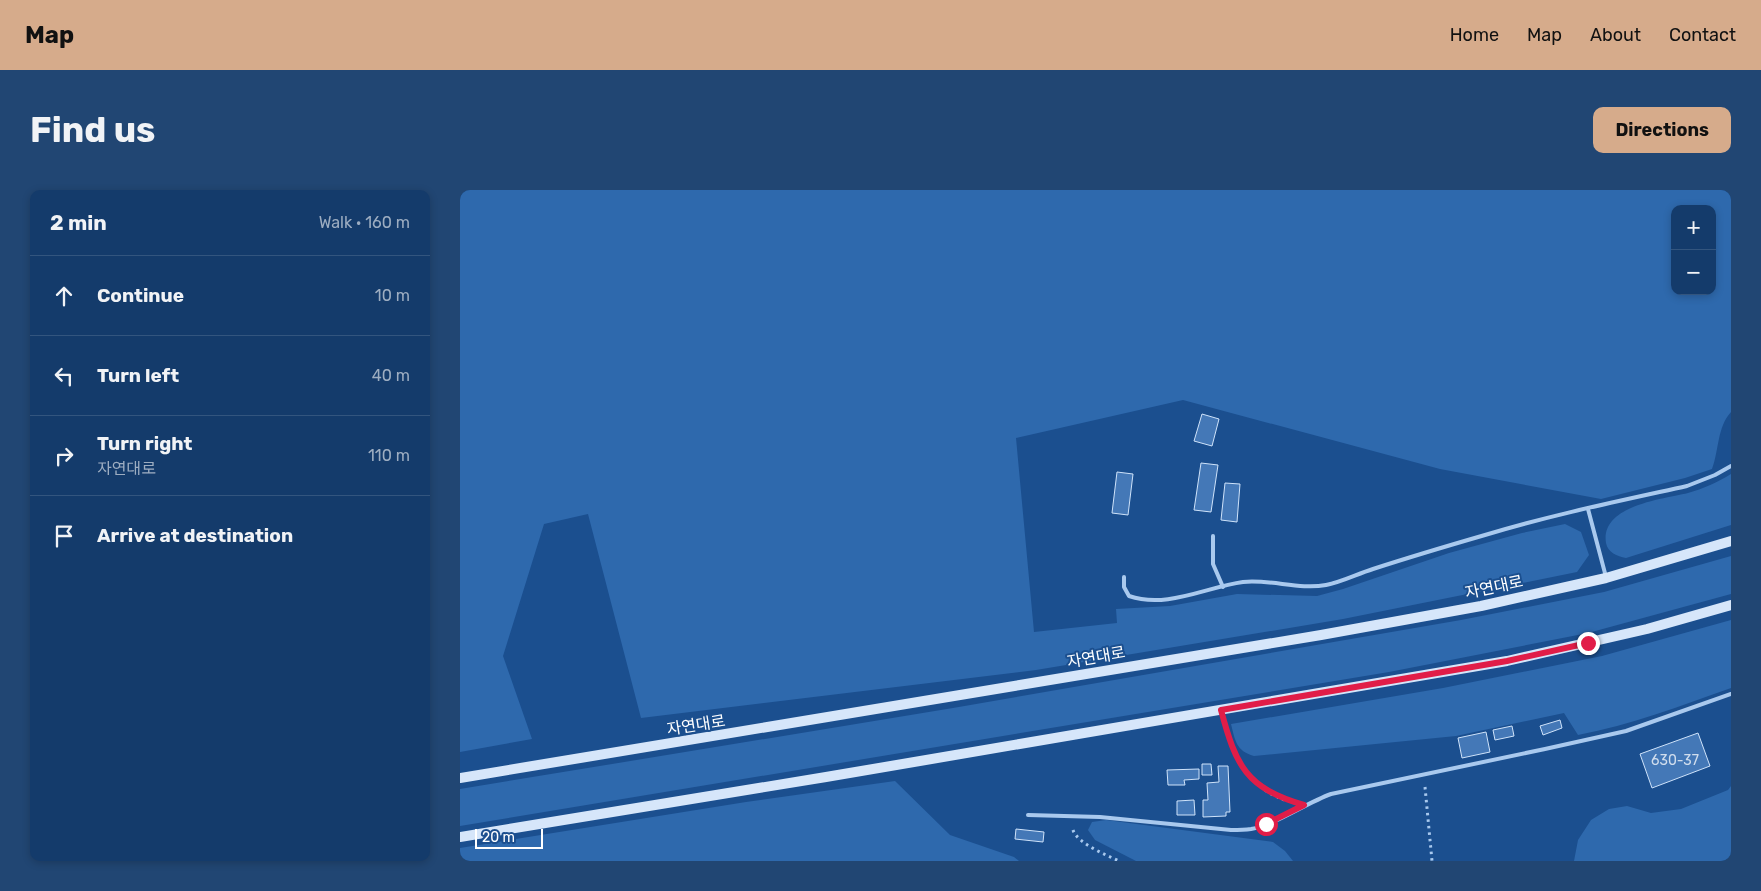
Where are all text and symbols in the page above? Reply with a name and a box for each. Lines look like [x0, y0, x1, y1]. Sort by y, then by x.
text: Map [25, 21, 74, 49]
text: Home [1450, 24, 1499, 46]
text: Map [1527, 24, 1562, 46]
text: About [1590, 24, 1641, 46]
text: Contact [1669, 24, 1736, 46]
button: Directions [1593, 107, 1731, 153]
text: Find us [30, 109, 155, 151]
map controls [1671, 205, 1716, 295]
button: + [1671, 205, 1716, 250]
text: 2 min [50, 210, 107, 235]
text: Walk · 160 m [319, 213, 410, 232]
button: − [1671, 250, 1716, 295]
icon: ahead [50, 282, 78, 310]
text: Continue [97, 284, 184, 307]
text: 10 m [375, 286, 410, 305]
icon: left [50, 362, 78, 390]
text: Turn left [97, 364, 179, 387]
text: 40 m [372, 366, 410, 385]
text: Turn right [97, 432, 192, 455]
icon: right [50, 442, 78, 470]
text: 110 m [368, 446, 410, 465]
text: 자연대로 [97, 459, 156, 478]
icon: arrive [50, 522, 78, 550]
text: Arrive at destination [97, 524, 293, 547]
street label: 자연대로 [1463, 572, 1525, 602]
route end [1577, 632, 1600, 655]
street label: 자연대로 [1065, 642, 1127, 671]
street label: 자연대로 [665, 711, 727, 739]
house number: 630-37 [1651, 752, 1699, 769]
route start [1255, 813, 1278, 836]
scale bar [475, 826, 542, 849]
text: 20 m [482, 829, 515, 846]

